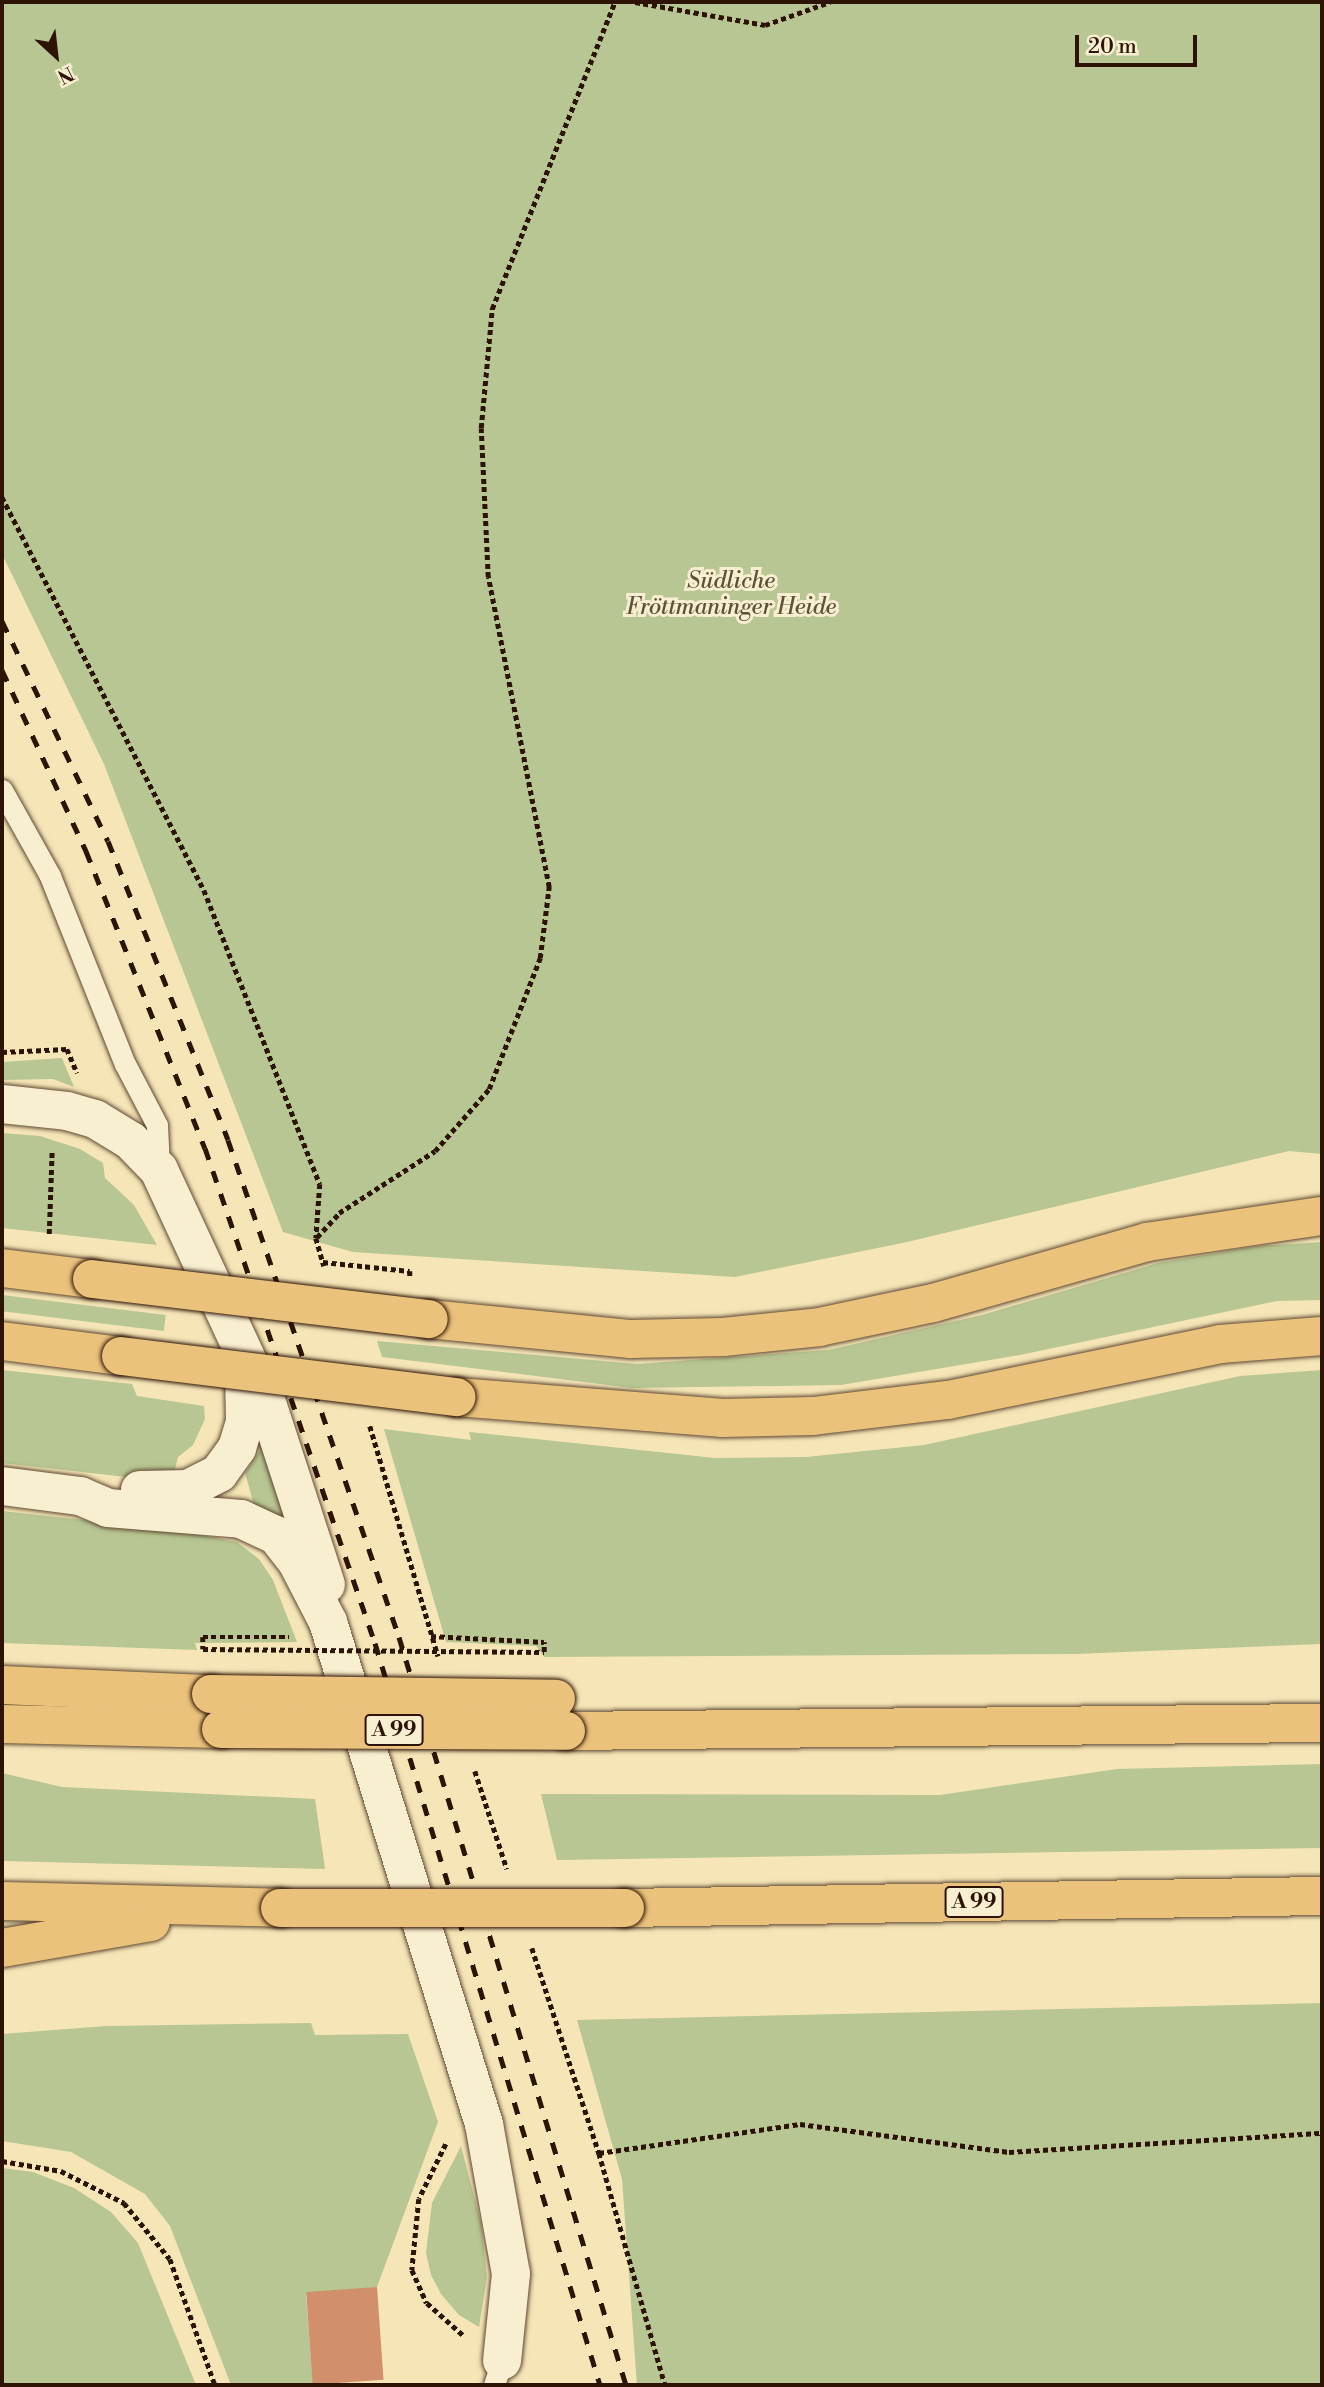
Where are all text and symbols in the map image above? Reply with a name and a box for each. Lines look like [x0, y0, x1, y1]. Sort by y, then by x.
north arrow [21, 21, 91, 91]
scale bar [1079, 21, 1202, 65]
text: 20 m [1088, 34, 1137, 60]
text: N [53, 61, 78, 89]
park label: Südliche Fröttmaninger Heide [626, 567, 836, 621]
road number: A 99 [364, 1712, 424, 1748]
road number: A 99 [944, 1884, 1004, 1920]

